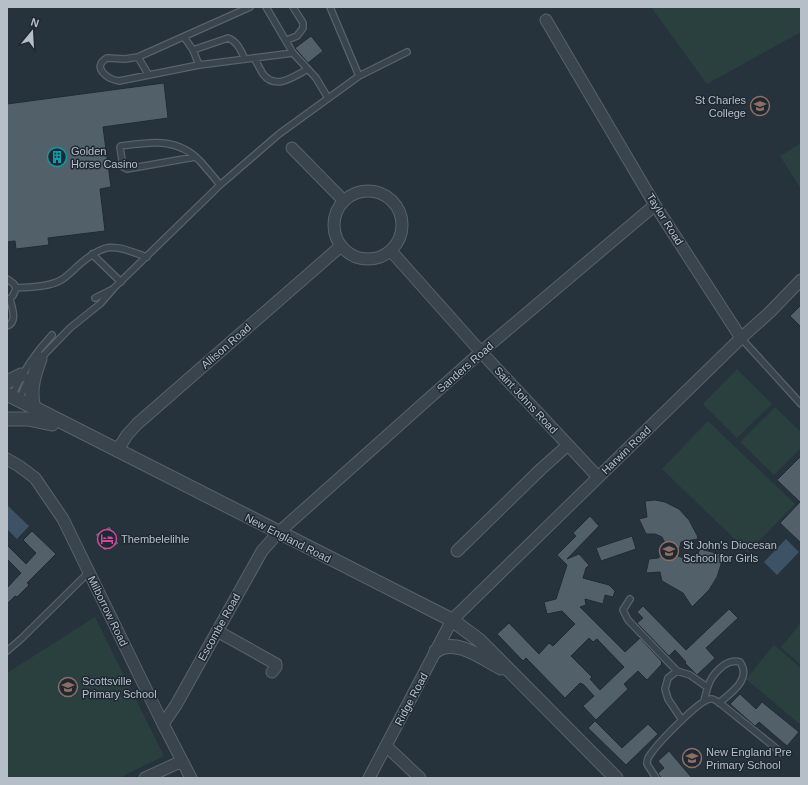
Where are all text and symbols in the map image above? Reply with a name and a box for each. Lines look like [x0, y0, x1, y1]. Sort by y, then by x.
north arrow [12, 12, 52, 52]
text: N [29, 16, 41, 29]
place label: St Charles College [695, 94, 746, 119]
school or university icon: St Charles College [749, 95, 771, 117]
place label: Golden Horse Casino [71, 145, 138, 170]
building icon: Golden Horse Casino [46, 146, 68, 168]
street label: Taylor Road [644, 191, 686, 247]
street label: Allison Road [199, 321, 253, 371]
street label: Sanders Road [435, 339, 495, 395]
street label: Saint Johns Road [492, 364, 560, 436]
street label: Harwin Road [599, 424, 653, 476]
street label: New England Road [243, 511, 333, 565]
hotel icon: Thembelelihle [96, 528, 118, 550]
place label: Thembelelihle [121, 533, 189, 545]
place label: St John's Diocesan School for Girls [683, 539, 777, 564]
school or university icon: St John's Diocesan School for Girls [658, 540, 680, 562]
street label: Milborrow Road [86, 574, 130, 648]
street label: Escombe Road [196, 591, 242, 663]
street label: Ridge Road [392, 671, 430, 727]
place label: Scottsville Primary School [82, 675, 157, 700]
school or university icon: Scottsville Primary School [57, 676, 79, 698]
place label: New England Pre Primary School [706, 746, 792, 771]
school or university icon: New England Pre Primary School [681, 747, 703, 769]

